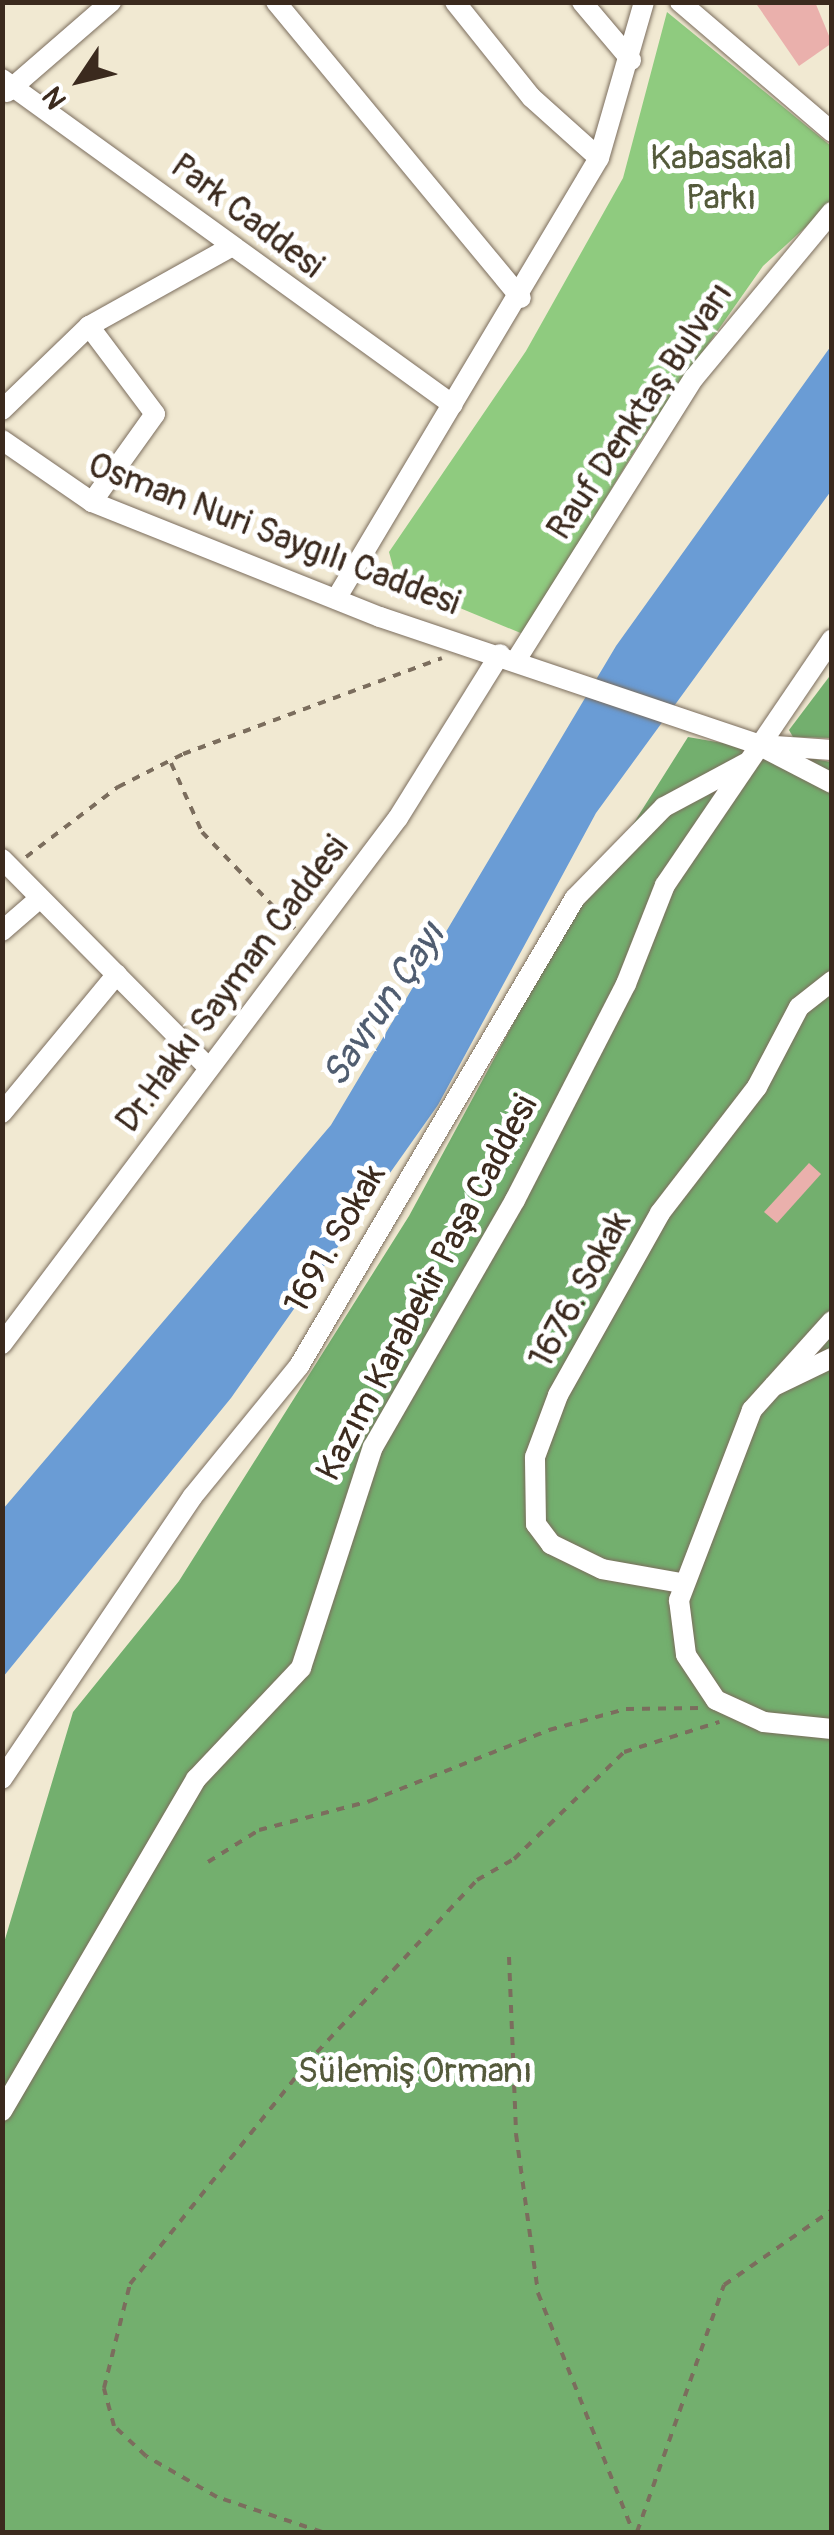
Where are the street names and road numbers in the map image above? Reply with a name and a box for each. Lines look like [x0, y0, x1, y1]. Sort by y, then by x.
street label: Park Caddesi [162, 145, 332, 287]
street label: Rauf Denktaş Bulvarı [538, 274, 742, 548]
street label: Osman Nuri Saygılı Caddesi [82, 444, 466, 624]
street label: Dr.Hakkı Sayman Caddesi [107, 827, 357, 1141]
street label: Kazım Karabekir Paşa Caddesi [307, 1088, 547, 1488]
street label: 1691. Sokak [275, 1157, 395, 1321]
street label: 1676. Sokak [520, 1204, 640, 1376]

